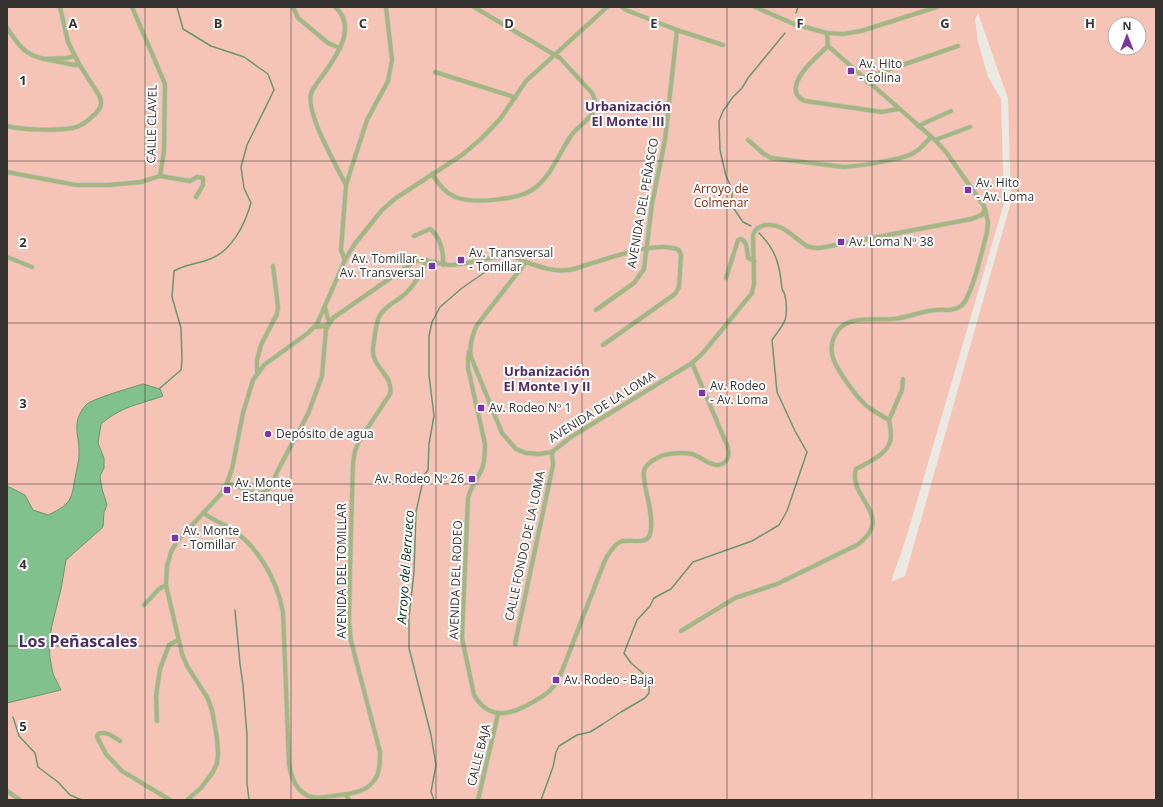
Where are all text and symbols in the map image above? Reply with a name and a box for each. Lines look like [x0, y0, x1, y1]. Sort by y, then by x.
text: A [69, 14, 78, 32]
text: B [214, 14, 223, 32]
text: C [359, 14, 367, 32]
text: D [504, 14, 514, 32]
text: E [650, 14, 658, 32]
text: F [796, 14, 804, 32]
text: G [940, 14, 950, 32]
text: H [1085, 14, 1095, 32]
north arrow [1107, 16, 1147, 56]
text: N [1123, 18, 1131, 33]
place label: Av. Hito - Colina [859, 55, 902, 86]
marker: Av. Hito - Colina [846, 66, 856, 76]
text: 1 [19, 71, 27, 89]
street label: CALLE CLAVEL [142, 84, 161, 164]
district label: Urbanización El Monte III [585, 97, 671, 130]
street label: AVENIDA DEL PEÑASCO [623, 136, 662, 269]
place label: Av. Hito - Av. Loma [976, 174, 1034, 205]
park label: Arroyo de Colmenar [693, 180, 749, 211]
marker: Av. Hito - Av. Loma [963, 185, 973, 195]
text: 2 [19, 233, 27, 251]
place label: Av. Loma Nº 38 [849, 233, 934, 250]
marker: Av. Loma Nº 38 [836, 237, 846, 247]
place label: Av. Transversal - Tomillar [469, 244, 553, 275]
place label: Av. Tomillar - Av. Transversal [340, 250, 424, 281]
marker: Av. Transversal - Tomillar [456, 255, 466, 265]
marker: Av. Tomillar - Av. Transversal [427, 261, 437, 271]
district label: Urbanización El Monte I y II [503, 362, 591, 395]
street label: AVENIDA DE LA LOMA [545, 367, 659, 446]
place label: Av. Rodeo - Av. Loma [710, 377, 768, 408]
marker: Av. Rodeo - Av. Loma [697, 388, 707, 398]
text: 3 [19, 394, 27, 412]
place label: Av. Rodeo Nº 1 [489, 399, 571, 416]
marker: Av. Rodeo Nº 1 [476, 403, 486, 413]
place label: Depósito de agua [276, 425, 374, 442]
marker: Depósito de agua [263, 429, 273, 439]
street label: CALLE FONDO DE LA LOMA [500, 469, 549, 622]
place label: Av. Rodeo Nº 26 [375, 470, 464, 487]
place label: Av. Monte - Estanque [235, 474, 294, 505]
marker: Av. Rodeo Nº 26 [467, 474, 477, 484]
marker: Av. Monte - Estanque [222, 485, 232, 495]
street label: AVENIDA DEL TOMILLAR [333, 503, 350, 639]
water label: Arroyo del Berrueco [392, 510, 418, 625]
street label: AVENIDA DEL RODEO [445, 520, 466, 640]
place label: Av. Monte - Tomillar [183, 522, 240, 553]
marker: Av. Monte - Tomillar [170, 533, 180, 543]
text: 4 [19, 555, 27, 573]
district label: Los Peñascales [19, 630, 137, 652]
place label: Av. Rodeo - Baja [564, 671, 654, 688]
marker: Av. Rodeo - Baja [551, 675, 561, 685]
text: 5 [19, 717, 27, 735]
street label: CALLE BAJA [463, 722, 495, 788]

